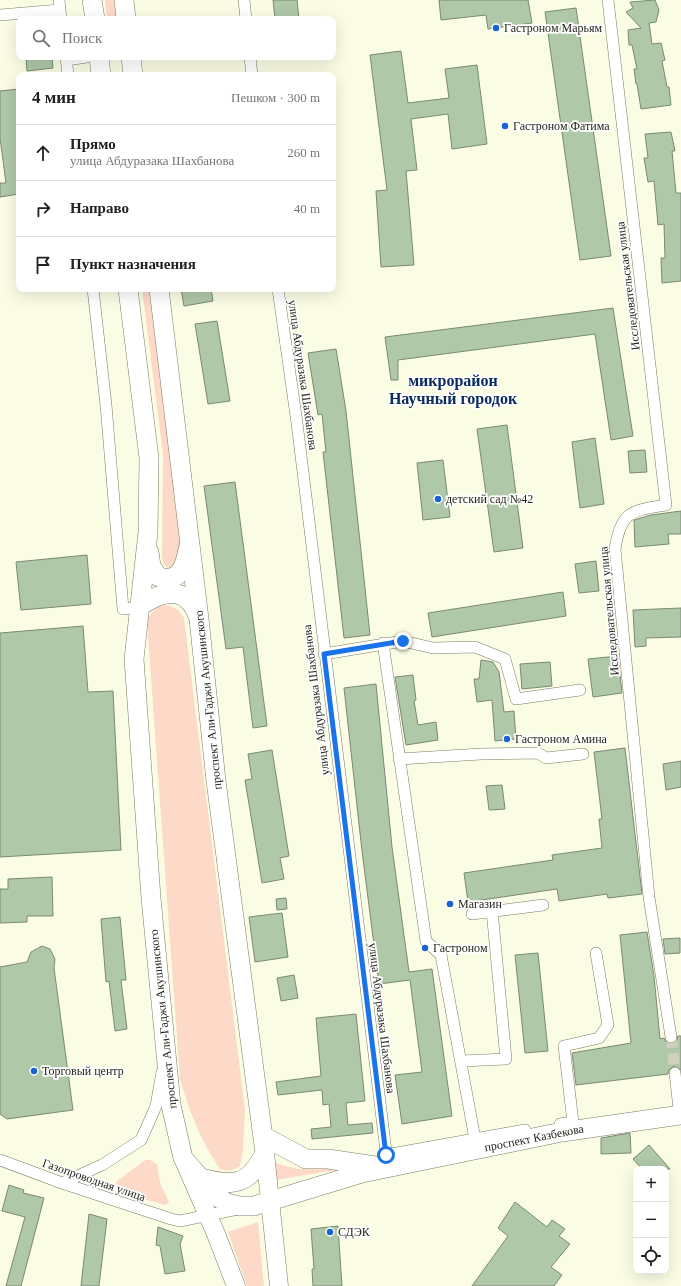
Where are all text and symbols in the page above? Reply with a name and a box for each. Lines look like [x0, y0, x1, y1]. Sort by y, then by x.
search box [16, 16, 336, 60]
place label: Гастроном Марьям [504, 21, 602, 35]
marker: Гастроном Марьям [491, 23, 501, 33]
icon: search [30, 27, 52, 49]
text: Поиск [62, 30, 102, 46]
text: 4 мин [32, 88, 76, 107]
text: Пешком · 300 m [231, 90, 320, 105]
place label: Гастроном Фатима [513, 119, 610, 133]
marker: Гастроном Фатима [500, 121, 510, 131]
text: Прямо [70, 136, 116, 152]
icon: ahead [32, 142, 54, 164]
text: 260 m [287, 145, 320, 160]
text: улица Абдуразака Шахбанова [70, 153, 234, 168]
icon: right [32, 198, 54, 220]
text: Направо [70, 200, 129, 216]
text: 40 m [294, 201, 320, 216]
street label: Исследовательская улица [613, 220, 643, 351]
icon: arrive [32, 254, 54, 276]
text: Пункт назначения [70, 256, 196, 272]
street label: улица Абдуразака Шахбанова [286, 299, 321, 452]
district label: микрорайон Научный городок [389, 372, 518, 408]
place label: детский сад №42 [446, 492, 533, 506]
marker: детский сад №42 [433, 494, 443, 504]
street label: Исследовательская улица [596, 545, 622, 676]
street label: проспект Али-Гаджи Акушинского [192, 610, 224, 790]
street label: улица Абдуразака Шахбанова [300, 623, 332, 776]
route end [394, 632, 412, 650]
place label: Гастроном Амина [515, 732, 608, 746]
marker: Гастроном Амина [502, 734, 512, 744]
place label: Магазин [458, 897, 502, 911]
marker: Магазин [445, 899, 455, 909]
street label: проспект Али-Гаджи Акушинского [147, 929, 179, 1109]
place label: Гастроном [433, 941, 488, 955]
street label: улица Абдуразака Шахбанова [366, 942, 398, 1095]
marker: Гастроном [420, 943, 430, 953]
place label: Торговый центр [42, 1064, 124, 1078]
marker: Торговый центр [29, 1066, 39, 1076]
street label: проспект Казбекова [483, 1121, 586, 1155]
route start [377, 1146, 395, 1164]
street label: Газопроводная улица [41, 1156, 148, 1204]
map controls [633, 1166, 669, 1274]
button: + [633, 1166, 669, 1202]
button: − [633, 1202, 669, 1238]
place label: СДЭК [338, 1225, 371, 1239]
marker: СДЭК [325, 1227, 335, 1237]
button: locate [633, 1238, 669, 1274]

